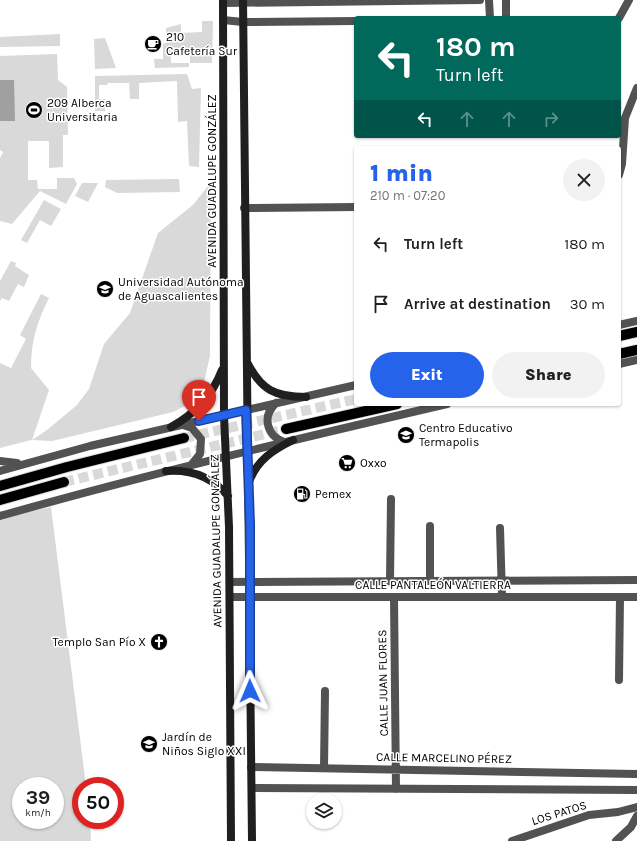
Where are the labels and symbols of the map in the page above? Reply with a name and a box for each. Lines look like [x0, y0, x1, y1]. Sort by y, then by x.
place label: 210 Cafetería Sur [166, 30, 238, 58]
cafe icon: 210 Cafetería Sur [143, 34, 163, 54]
street label: AVENIDA GUADALUPE GONZÁLEZ [204, 94, 219, 268]
place label: 209 Alberca Universitaria [47, 96, 118, 124]
sports icon: 209 Alberca Universitaria [24, 100, 44, 120]
place label: Universidad Autónoma de Aguascalientes [118, 275, 244, 303]
school or university icon: Universidad Autónoma de Aguascalientes [95, 279, 115, 299]
pin [182, 380, 216, 421]
place label: Centro Educativo Termapolis [419, 421, 513, 449]
school or university icon: Centro Educativo Termapolis [396, 425, 416, 445]
supermarket icon: Oxxo [337, 453, 357, 473]
street label: AVENIDA GUADALUPE GONZÁLEZ [206, 454, 225, 628]
place label: Oxxo [360, 456, 387, 470]
fuel station icon: Pemex [292, 484, 312, 504]
place label: Pemex [315, 487, 351, 501]
street label: CALLE PANTALEÓN VALTIERRA [355, 577, 511, 592]
street label: CALLE JUAN FLORES [375, 630, 391, 736]
church icon: Templo San Pío X [149, 632, 169, 652]
place label: Templo San Pío X [52, 635, 146, 649]
position arrow [229, 670, 271, 712]
place label: Jardín de Niños Siglo XXI [162, 730, 246, 758]
school or university icon: Jardín de Niños Siglo XXI [139, 734, 159, 754]
street label: CALLE MARCELINO PÉREZ [376, 749, 512, 766]
speed limit sign: 50 [72, 777, 124, 829]
street label: LOS PATOS [530, 798, 588, 828]

